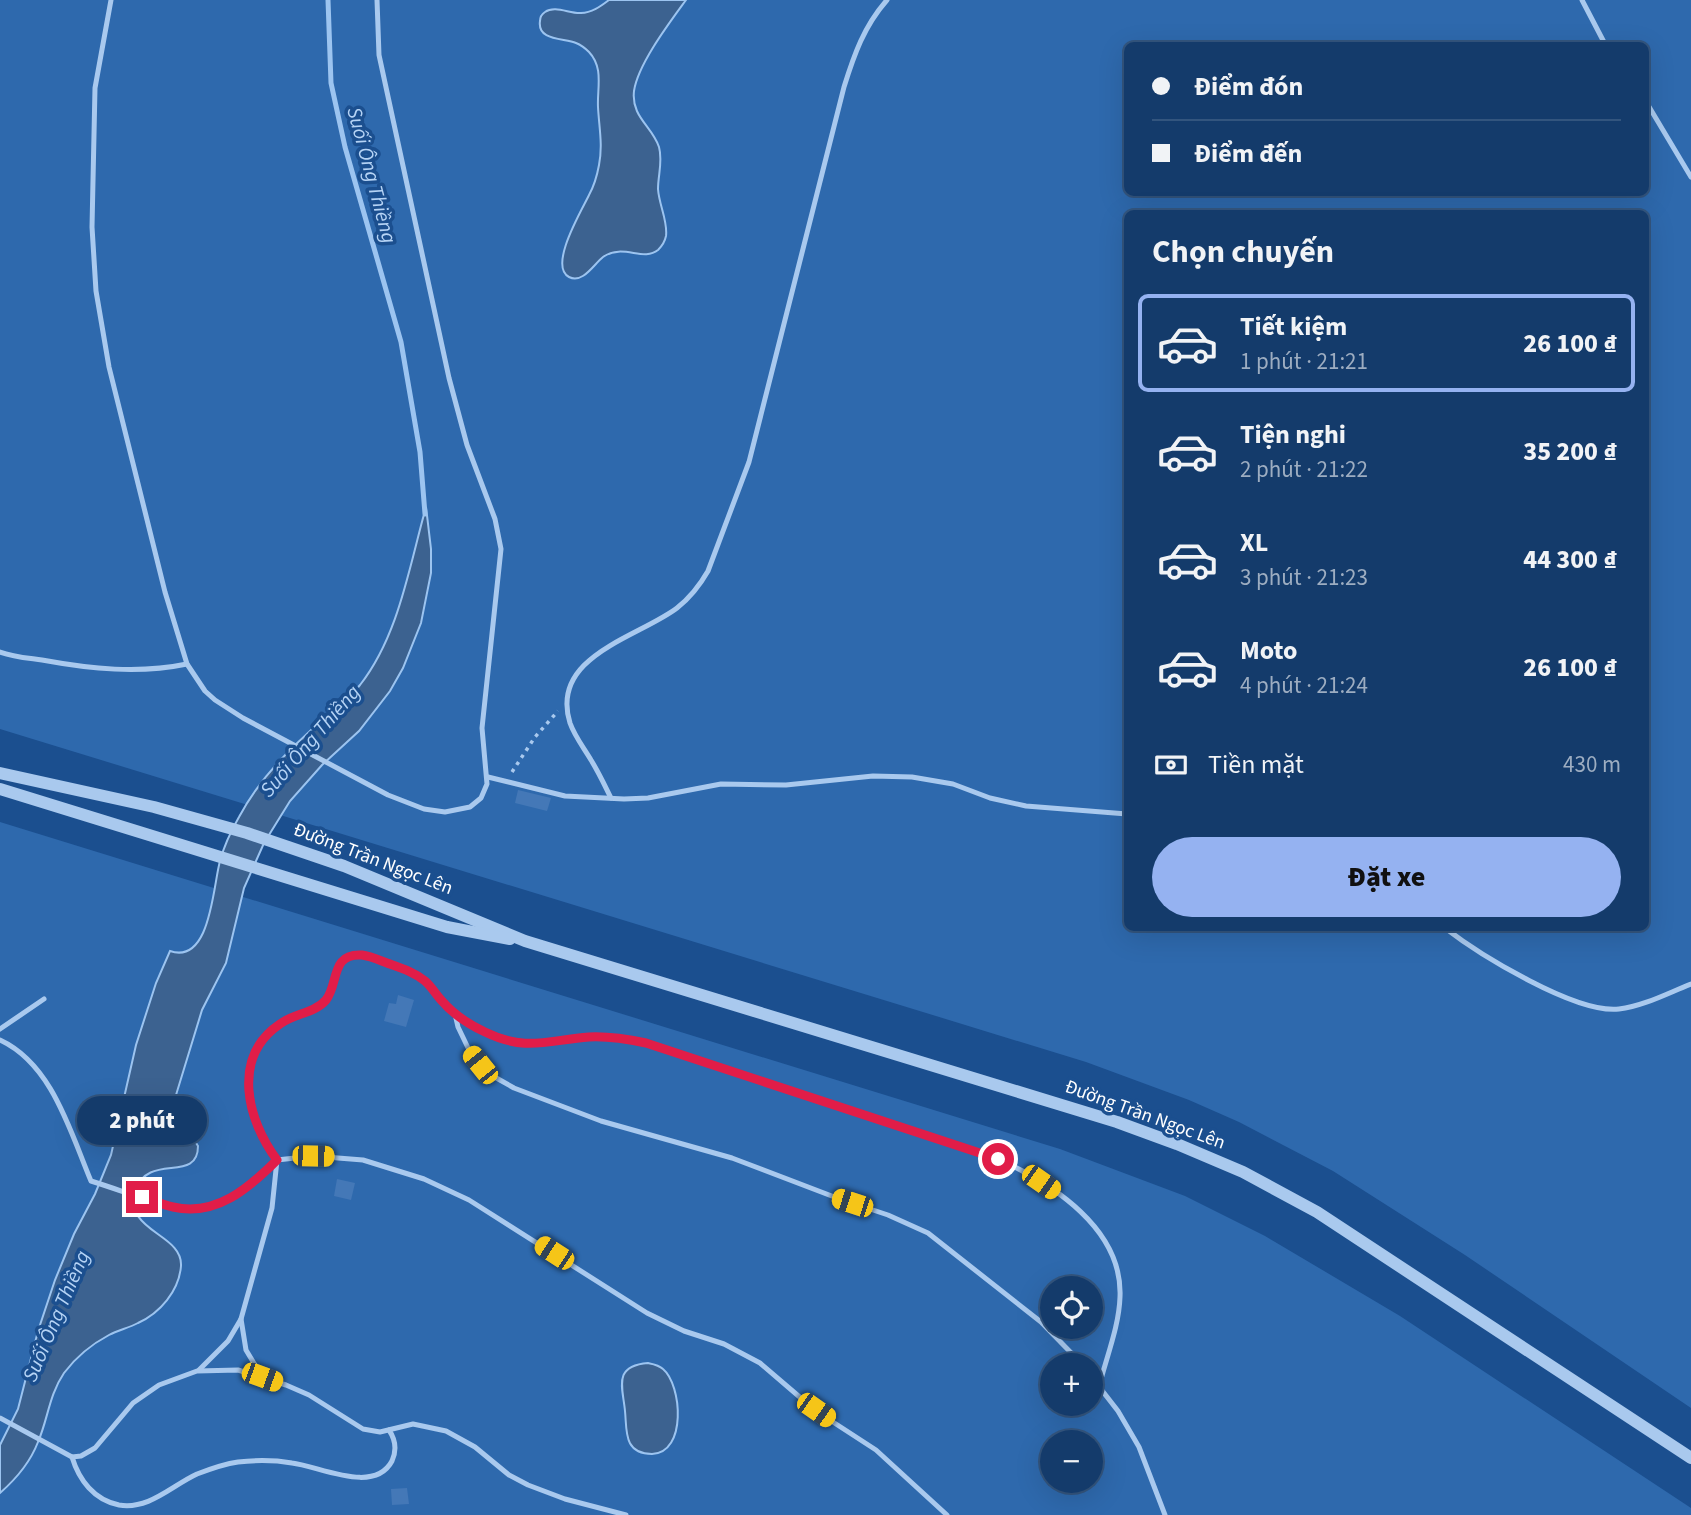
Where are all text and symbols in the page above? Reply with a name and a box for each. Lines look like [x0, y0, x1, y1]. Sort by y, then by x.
text: Điểm đón [1194, 68, 1303, 105]
water label: Suối Ông Thiềng [339, 103, 405, 247]
text: Điểm đến [1194, 135, 1302, 172]
text: Chọn chuyến [1152, 229, 1334, 275]
text: Tiết kiệm [1240, 308, 1347, 345]
icon: car [1156, 312, 1219, 375]
text: 26 100 ₫ [1523, 325, 1617, 362]
text: 1 phút · 21:21 [1240, 345, 1368, 378]
text: Tiện nghi [1240, 416, 1346, 453]
icon: car [1156, 420, 1219, 483]
text: 35 200 ₫ [1523, 433, 1617, 470]
text: 2 phút · 21:22 [1240, 453, 1368, 486]
text: XL [1240, 524, 1268, 561]
icon: car [1156, 528, 1219, 591]
text: 44 300 ₫ [1523, 541, 1617, 578]
text: 3 phút · 21:23 [1240, 561, 1368, 594]
text: Moto [1240, 632, 1297, 669]
icon: car [1156, 636, 1219, 699]
text: 26 100 ₫ [1523, 649, 1617, 686]
text: 4 phút · 21:24 [1240, 669, 1368, 702]
water label: Suối Ông Thiềng [253, 678, 367, 804]
icon: cash [1152, 746, 1190, 784]
text: Tiền mặt [1208, 746, 1304, 783]
text: 430 m [1563, 748, 1621, 781]
street label: Đường Trần Ngọc Lên [289, 816, 457, 902]
button: Đặt xe [1152, 837, 1621, 917]
car [459, 1042, 502, 1088]
street label: Đường Trần Ngọc Lên [1061, 1073, 1229, 1157]
callout: 2 phút [77, 1096, 207, 1144]
text: 2 phút [109, 1104, 175, 1137]
route start [982, 1143, 1014, 1175]
car [292, 1145, 335, 1167]
car [1018, 1161, 1065, 1203]
route end [126, 1181, 158, 1213]
car [829, 1187, 876, 1219]
car [531, 1233, 578, 1273]
water label: Suối Ông Thiềng [15, 1246, 97, 1386]
map controls [1040, 1276, 1103, 1493]
button: locate [1040, 1276, 1103, 1339]
button: + [1040, 1353, 1103, 1416]
car [239, 1360, 286, 1394]
car [793, 1389, 840, 1431]
button: − [1040, 1430, 1103, 1493]

